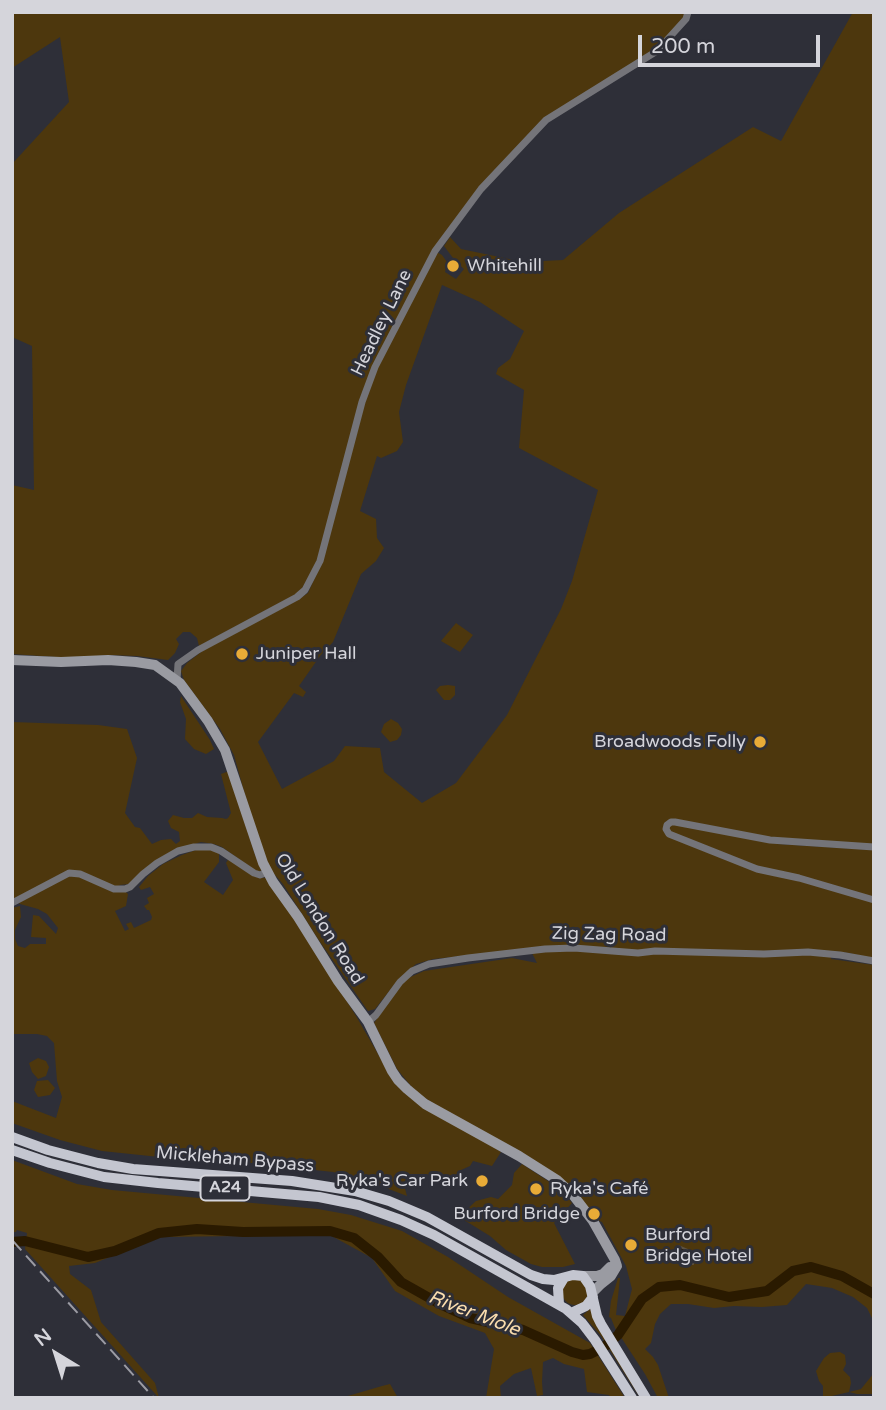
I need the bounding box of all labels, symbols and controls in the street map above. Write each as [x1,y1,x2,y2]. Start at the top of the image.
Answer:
scale bar [641,21,823,65]
text: 200 m [651,34,715,59]
place label: Whitehill [467,255,542,277]
marker: Whitehill [445,258,461,274]
street label: Headley Lane [347,266,417,380]
place label: Juniper Hall [256,643,357,665]
marker: Juniper Hall [234,646,250,662]
place label: Broadwoods Folly [594,731,746,753]
marker: Broadwoods Folly [752,734,768,750]
street label: Old London Road [270,849,368,989]
street label: Zig Zag Road [551,923,667,947]
street label: Mickleham Bypass [155,1142,315,1178]
place label: Ryka's Car Park [336,1170,468,1192]
marker: Ryka's Car Park [474,1173,490,1189]
road number: A24 [201,1176,250,1200]
place label: Ryka's Café [550,1178,648,1200]
marker: Ryka's Café [528,1181,544,1197]
place label: Burford Bridge [453,1203,580,1225]
marker: Burford Bridge [586,1206,602,1222]
place label: Burford Bridge Hotel [645,1224,752,1266]
marker: Burford Bridge Hotel [623,1237,639,1253]
water label: River Mole [425,1286,523,1342]
north arrow [21,1319,91,1389]
text: N [30,1324,56,1351]

